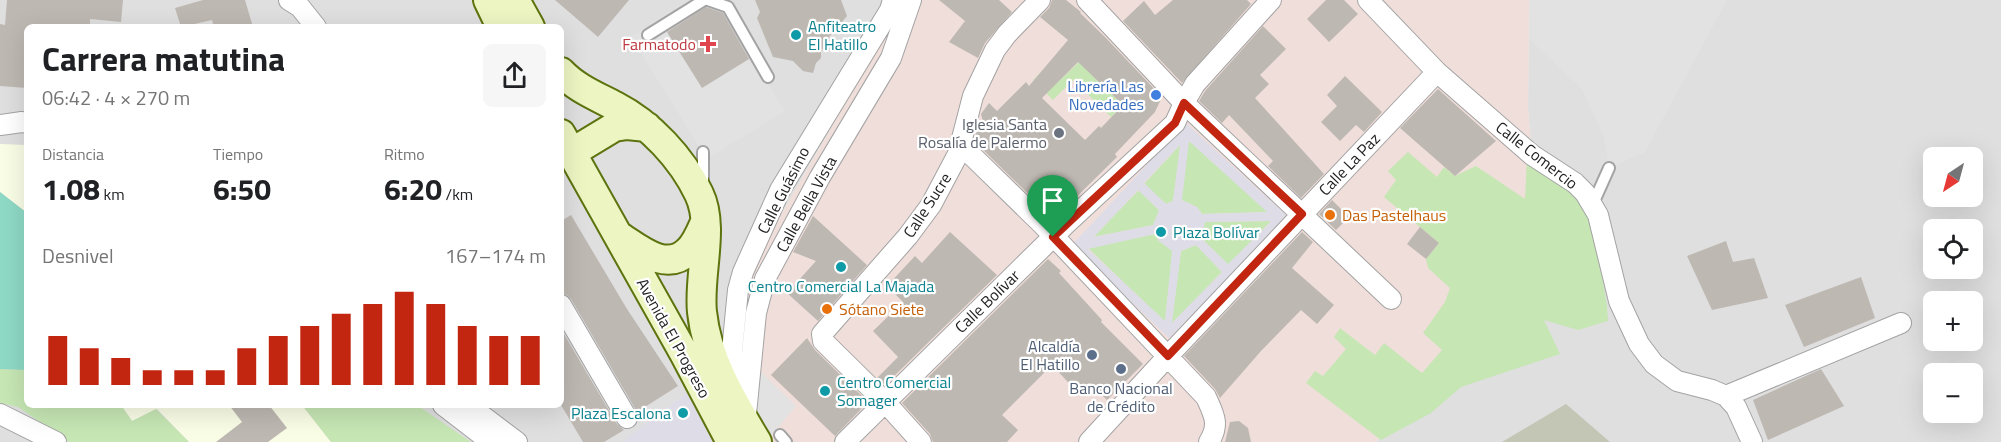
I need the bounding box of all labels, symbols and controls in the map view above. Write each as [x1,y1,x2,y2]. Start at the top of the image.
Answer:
place label: Anfiteatro El Hatillo [808,14,876,56]
marker: Anfiteatro El Hatillo [789,28,803,42]
place label: Farmatodo [622,32,696,56]
text: Carrera matutina [42,34,285,84]
marker: Farmatodo [701,37,715,51]
button: share [483,44,546,107]
place label: Librería Las Novedades [1067,74,1144,116]
text: 06:42 · 4 × 270 m [42,82,190,113]
marker: Librería Las Novedades [1149,88,1163,102]
place label: Iglesia Santa Rosalía de Palermo [918,112,1047,154]
street label: Calle Comercio [1491,115,1583,195]
marker: Iglesia Santa Rosalía de Palermo [1052,126,1066,140]
street label: Calle La Paz [1313,127,1385,201]
text: Distancia [42,142,104,166]
text: Tiempo [213,142,263,166]
text: Ritmo [384,142,425,166]
street label: Calle Guásimo [751,142,815,238]
north arrow [1923,147,1983,207]
map controls [1923,147,1983,423]
street label: Calle Bella Vista [770,152,842,256]
text: 1.08 [42,166,100,212]
text: 6:50 [213,166,271,212]
text: 6:20 [384,166,442,212]
street label: Calle Sucre [897,168,957,242]
pin [1027,175,1078,237]
text: km [100,182,125,206]
text: /km [442,182,473,206]
icon: arrive [1036,184,1069,217]
place label: Das Pastelhaus [1342,203,1446,227]
marker: Das Pastelhaus [1323,208,1337,222]
button: locate [1923,219,1983,279]
place label: Plaza Bolívar [1173,220,1260,244]
marker: Plaza Bolívar [1154,225,1168,239]
text: Desnivel [42,240,114,271]
text: 167–174 m [445,240,546,271]
marker: Centro Comercial La Majada [834,260,848,274]
street label: Calle Bolívar [949,263,1025,338]
street label: Avenida El Progreso [631,274,717,402]
place label: Centro Comercial La Majada [748,274,934,298]
button: + [1923,291,1983,351]
place label: Sótano Siete [839,297,924,321]
marker: Sótano Siete [820,302,834,316]
place label: Alcaldía El Hatillo [1020,334,1080,376]
marker: Alcaldía El Hatillo [1085,348,1099,362]
marker: Banco Nacional de Crédito [1114,362,1128,376]
button: − [1923,363,1983,423]
place label: Centro Comercial Somager [837,370,951,412]
place label: Banco Nacional de Crédito [1069,376,1173,418]
marker: Centro Comercial Somager [818,384,832,398]
place label: Plaza Escalona [571,401,671,425]
marker: Plaza Escalona [676,406,690,420]

